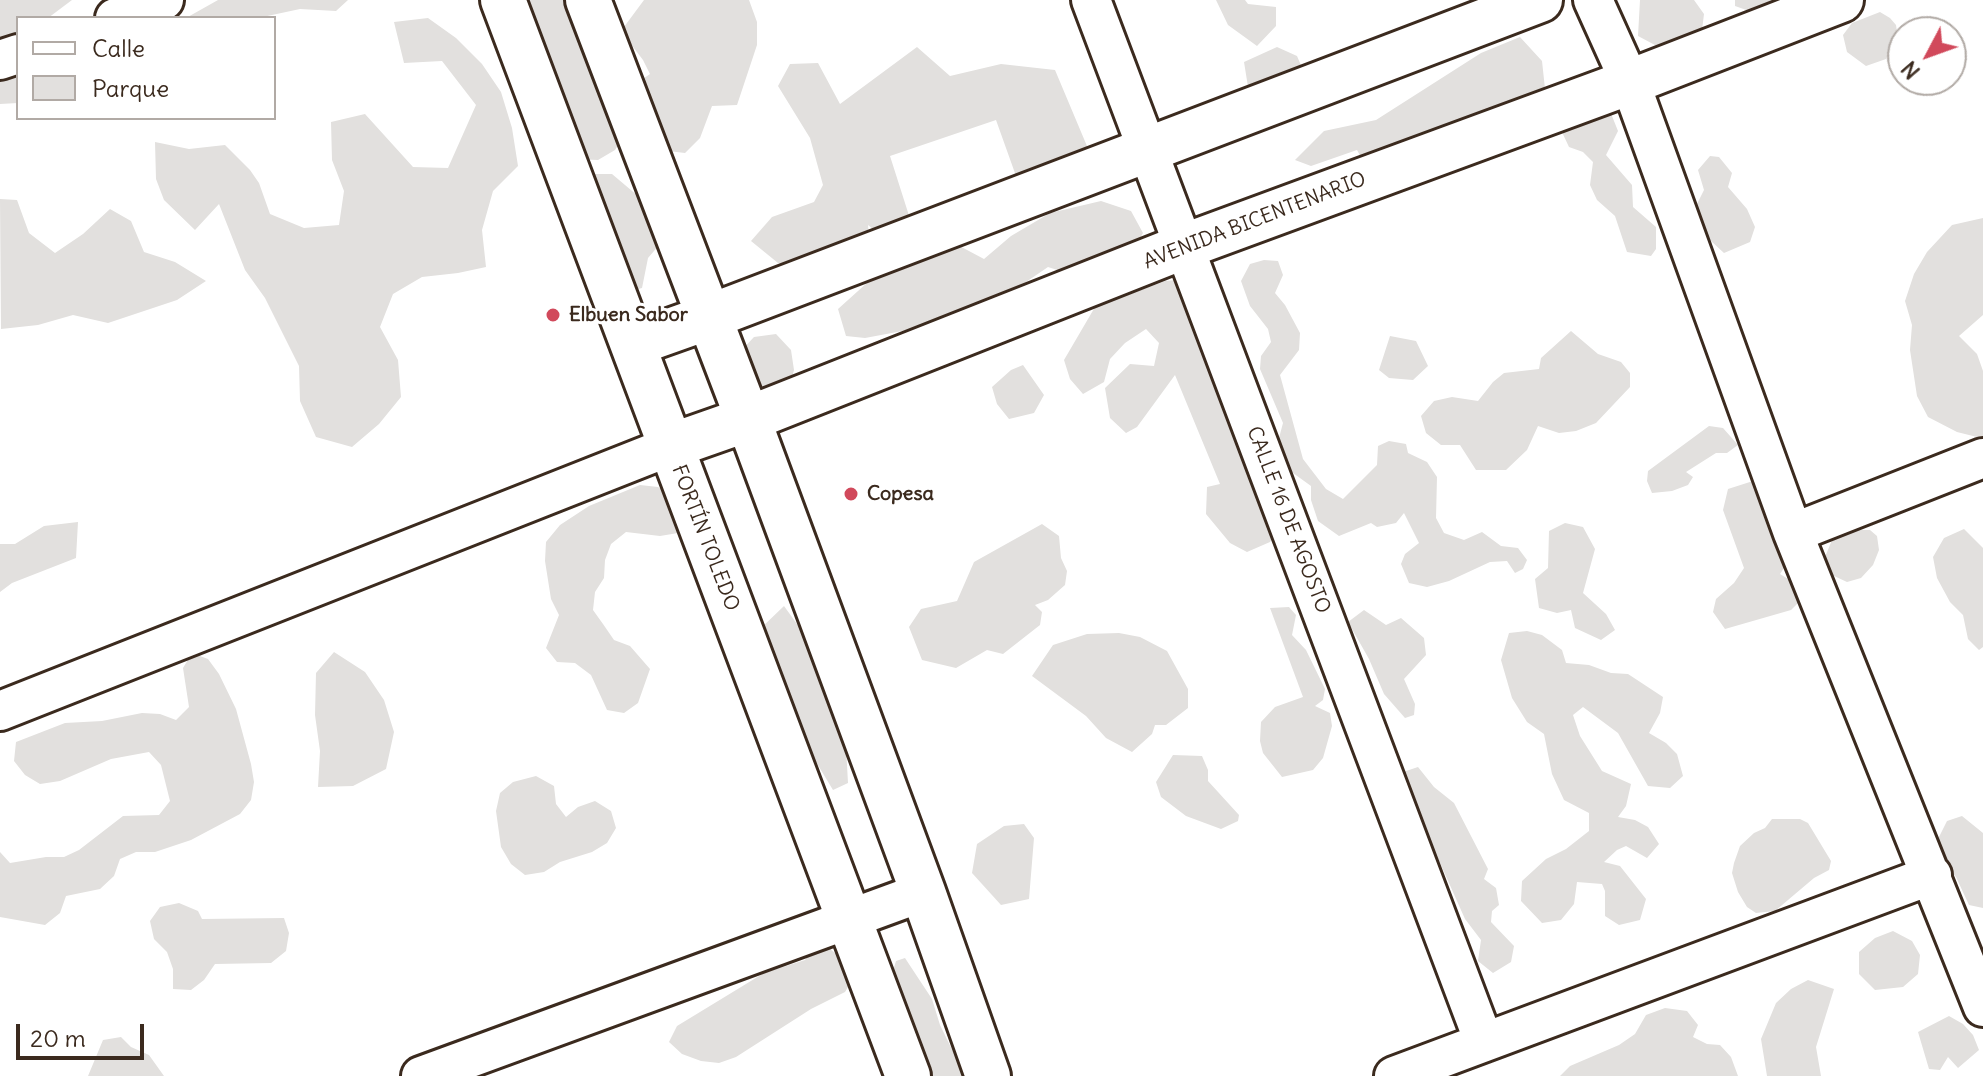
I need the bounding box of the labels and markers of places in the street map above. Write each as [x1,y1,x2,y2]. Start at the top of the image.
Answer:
place label: Elbuen Sabor [569,303,688,327]
marker: Elbuen Sabor [544,306,562,324]
place label: Copesa [867,482,934,506]
marker: Copesa [842,485,860,503]

